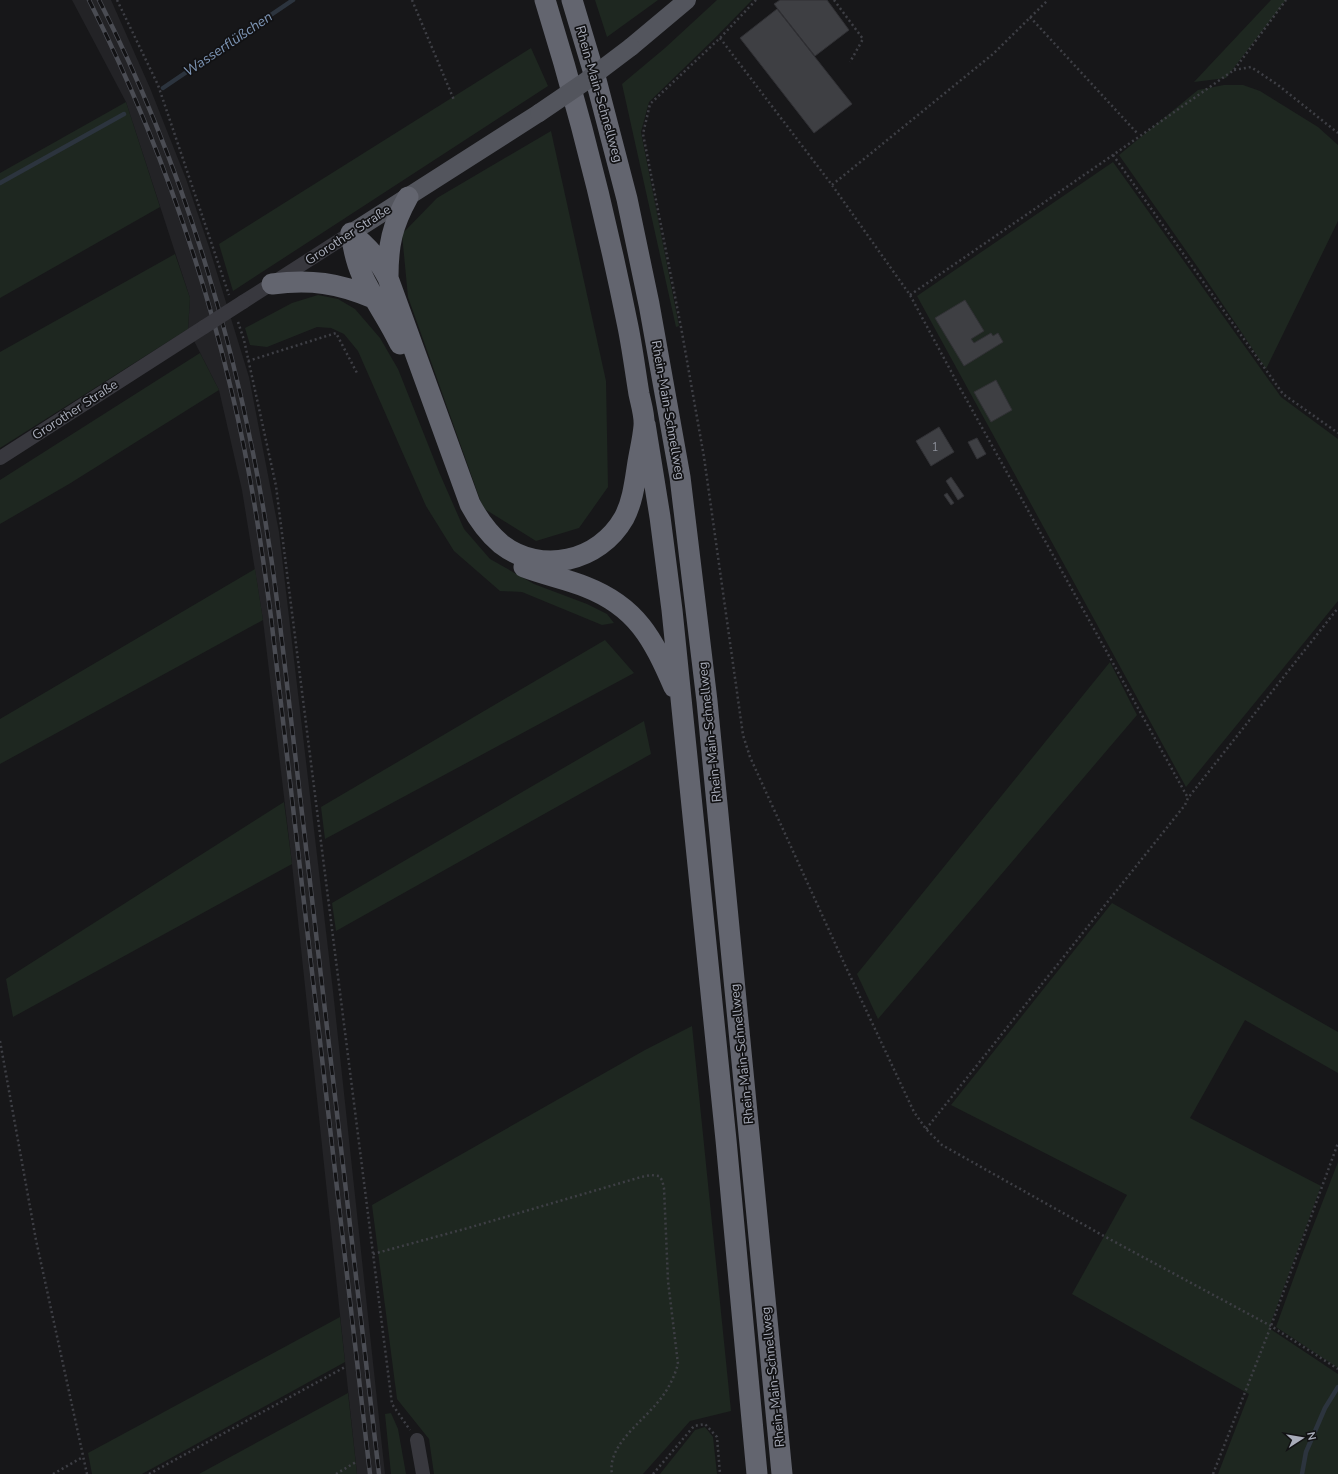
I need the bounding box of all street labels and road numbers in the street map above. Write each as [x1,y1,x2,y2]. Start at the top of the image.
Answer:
street label: Rhein-Main-Schnellweg [571,24,627,164]
street label: Grorother Straße [302,201,394,269]
street label: Rhein-Main-Schnellweg [647,339,689,481]
street label: Grorother Straße [29,376,121,444]
street label: Rhein-Main-Schnellweg [694,661,726,803]
street label: Rhein-Main-Schnellweg [726,983,758,1125]
street label: Rhein-Main-Schnellweg [757,1306,789,1448]

